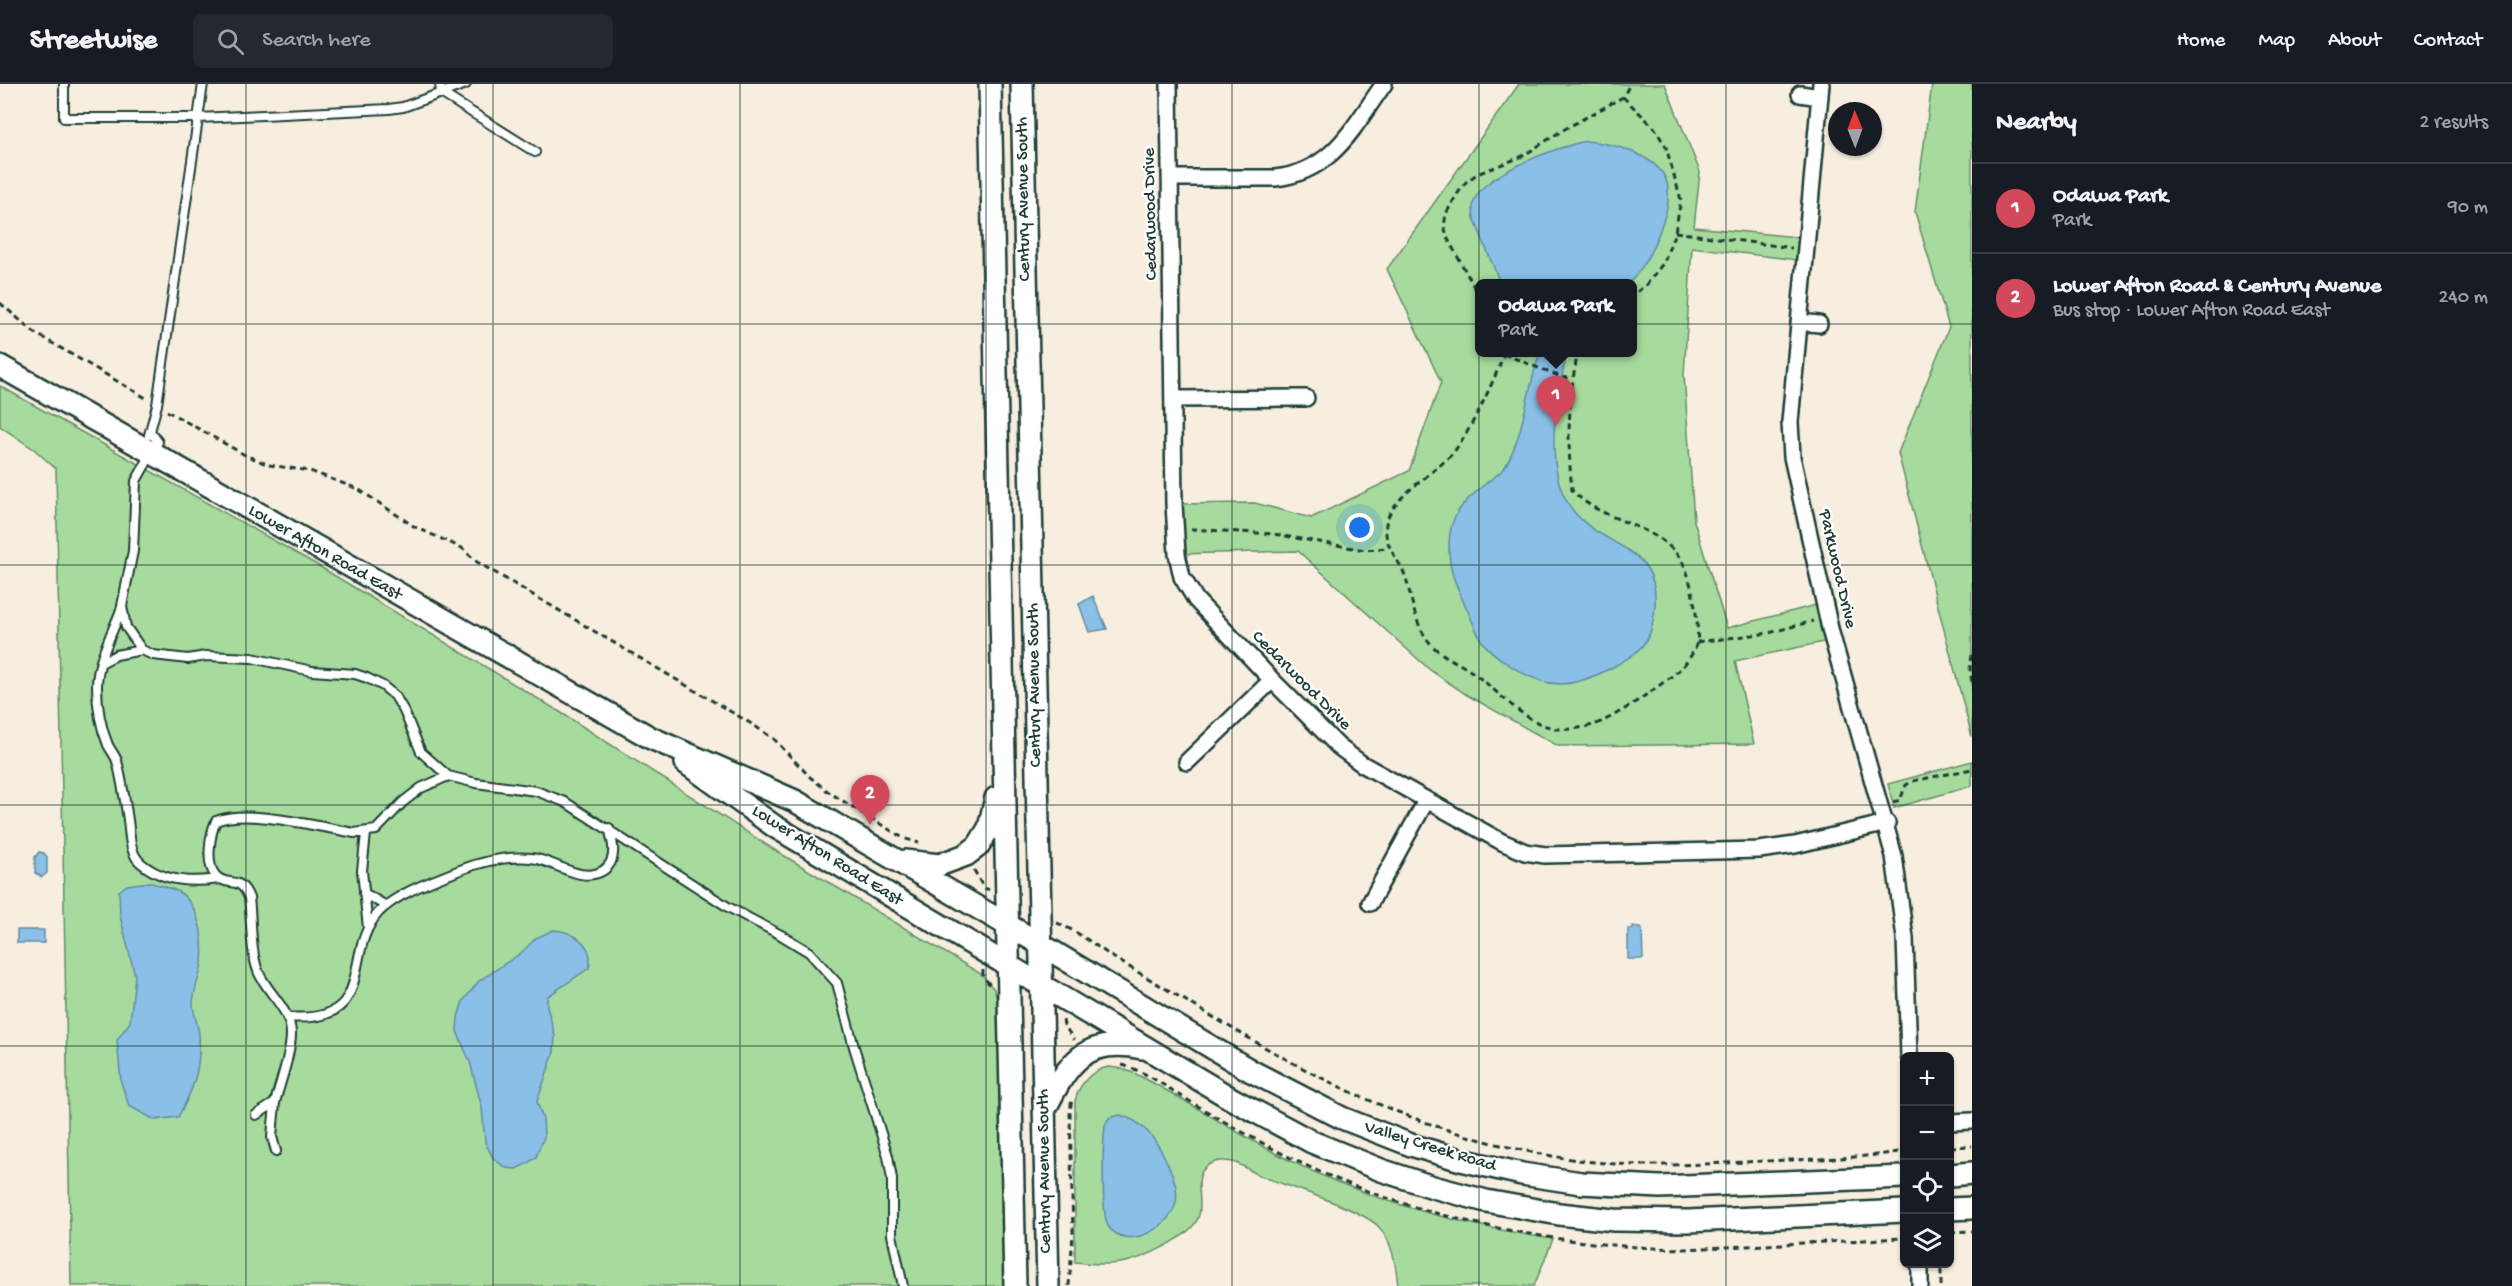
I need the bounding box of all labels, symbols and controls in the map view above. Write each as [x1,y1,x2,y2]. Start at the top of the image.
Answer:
search box [193,14,613,68]
text: Streetwise [30,25,157,58]
icon: search [214,25,247,58]
text: Search here [262,28,371,54]
text: Home [2177,29,2225,54]
text: Map [2258,29,2295,54]
text: About [2328,29,2381,54]
text: Contact [2414,29,2482,54]
north arrow [1828,102,1882,156]
text: Nearby [1996,108,2077,139]
text: 2 results [2419,112,2488,135]
street label: Century Avenue South [1012,116,1036,281]
street label: Cedarwood Drive [1139,147,1163,280]
text: Odawa Park [2053,184,2168,210]
text: 1 [2011,197,2020,220]
text: 90 m [2448,197,2488,220]
text: Park [2053,210,2091,233]
text: Lower Afton Road & Century Avenue [2053,274,2381,300]
popup [1475,279,1637,357]
text: 2 [2011,287,2020,310]
text: 240 m [2438,287,2488,310]
text: Odawa Park [1499,294,1613,320]
text: Bus stop · Lower Afton Road East [2053,300,2330,323]
text: Park [1499,320,1537,343]
pin: 1 [1536,376,1576,426]
street label: Lower Afton Road East [244,500,407,606]
street label: Parkwood Drive [1813,507,1861,631]
your location [1345,513,1374,542]
street label: Century Avenue South [1023,602,1047,767]
street label: Cedarwood Drive [1247,627,1356,736]
pin: 2 [850,776,890,825]
street label: Lower Afton Road East [748,801,908,912]
map controls [1900,1052,1954,1268]
button: + [1900,1052,1954,1106]
street label: Century Avenue South [1033,1088,1057,1253]
button: − [1900,1106,1954,1160]
street label: Valley Creek Road [1361,1117,1500,1177]
button: locate [1900,1160,1954,1214]
button: layers [1900,1214,1954,1268]

